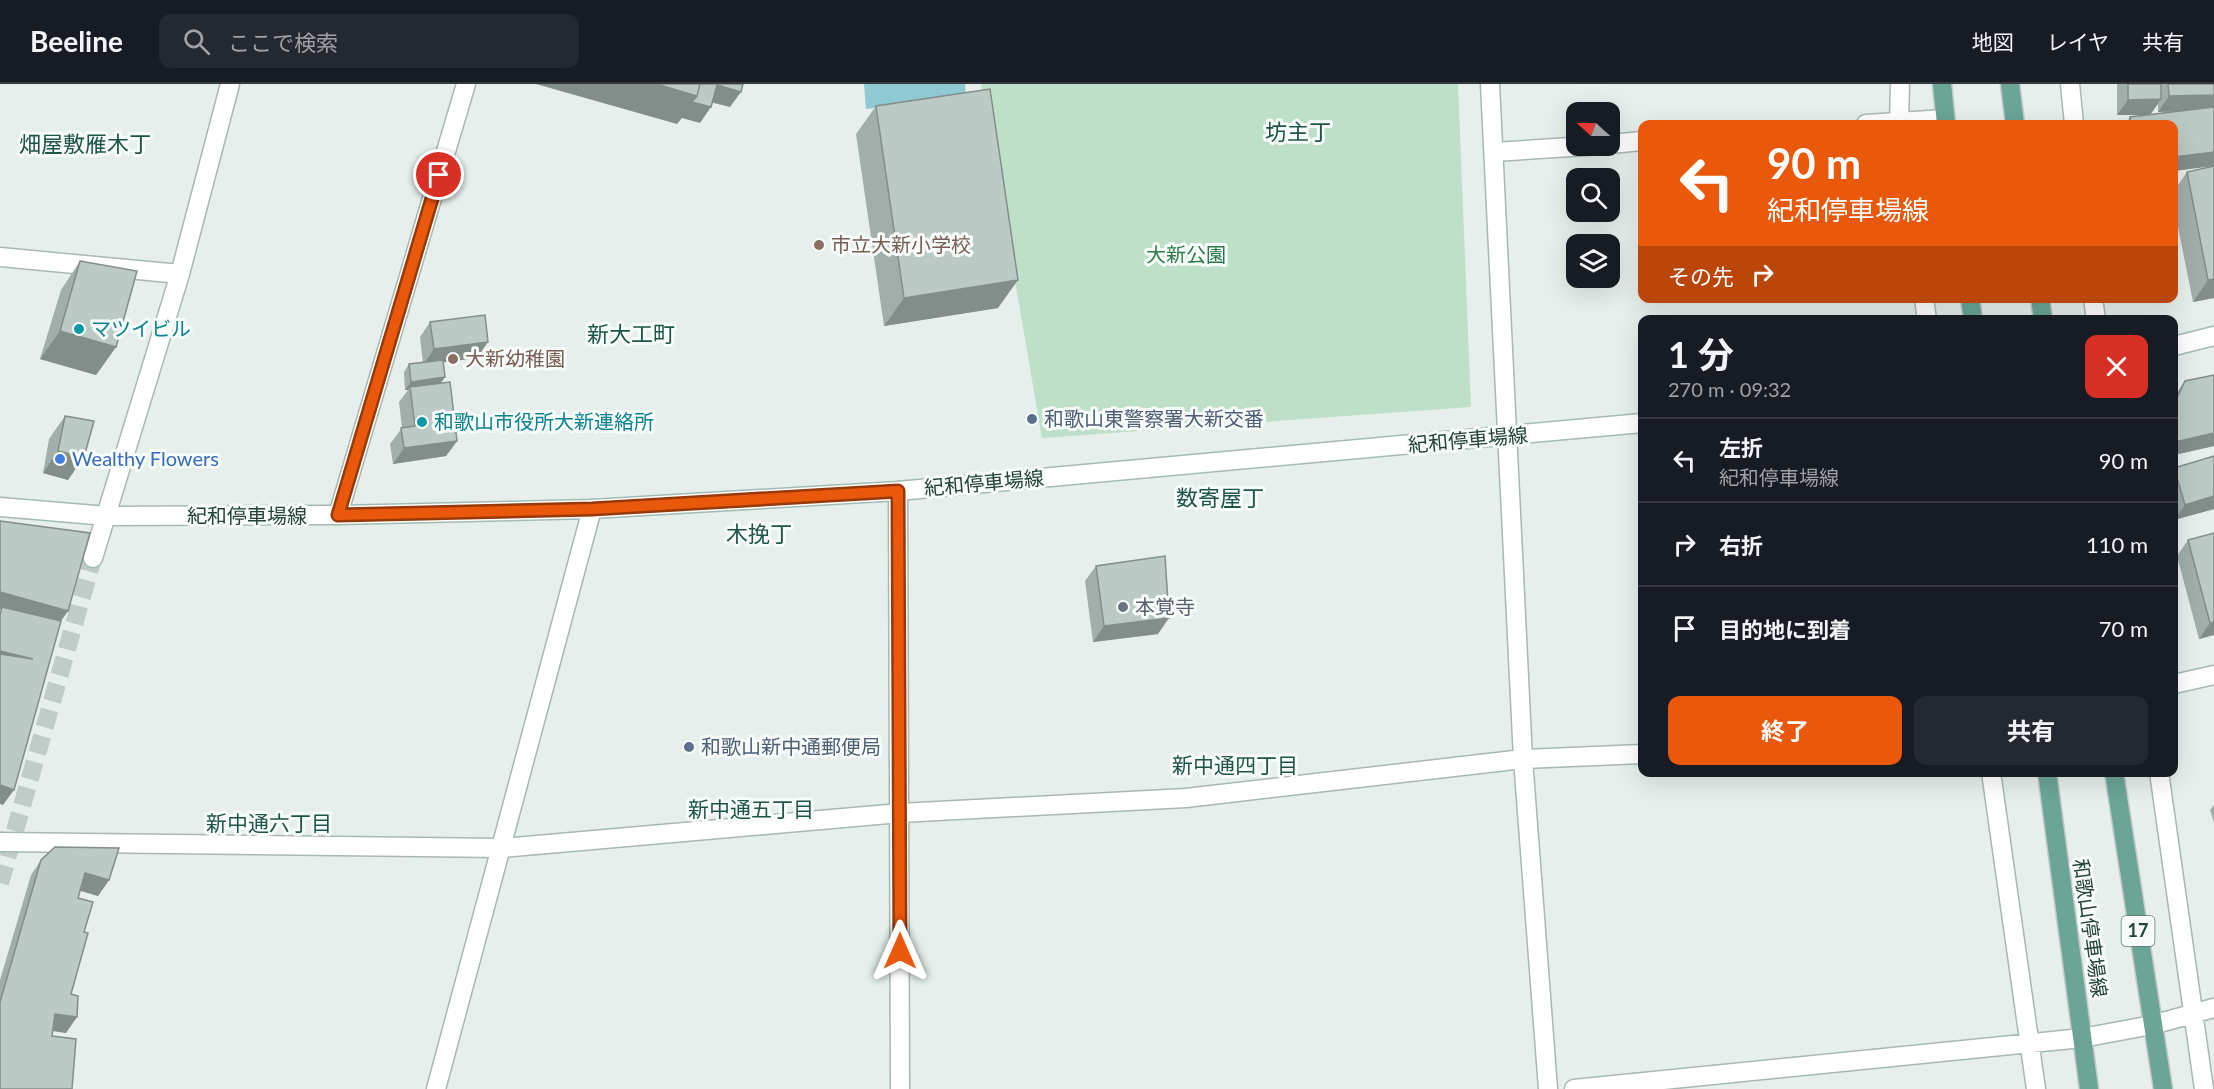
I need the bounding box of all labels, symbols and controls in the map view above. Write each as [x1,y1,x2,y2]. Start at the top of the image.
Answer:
search box [159,14,579,68]
text: Beeline [30,24,123,58]
icon: search [180,25,213,58]
text: ここで検索 [228,29,338,56]
text: 地図 [1972,29,2014,54]
text: レイヤ [2047,29,2109,54]
text: 共有 [2142,29,2184,54]
north arrow [1566,102,1620,156]
map controls [1566,102,1620,288]
district label: 坊主丁 [1265,118,1331,145]
district label: 畑屋敷雁木丁 [19,130,151,157]
text: 90 m [1767,138,1861,188]
icon: left [1668,144,1746,222]
pin [413,149,464,200]
icon: arrive [422,158,455,191]
button: search [1566,168,1620,222]
text: 紀和停車場線 [1767,193,1929,226]
place label: 市立大新小学校 [831,232,971,256]
button: layers [1566,234,1620,288]
marker: 市立大新小学校 [812,238,826,252]
park label: 大新公園 [1146,242,1226,266]
icon: right [1746,258,1779,291]
text: その先 [1668,263,1734,290]
place label: マツイビル [91,316,191,340]
district label: 新大工町 [587,320,675,347]
marker: マツイビル [72,322,86,336]
text: 1 分 [1668,332,1734,376]
button: close [2085,335,2148,398]
place label: 大新幼稚園 [465,346,565,370]
marker: 大新幼稚園 [446,352,460,366]
text: 270 m · 09:32 [1668,377,1791,401]
place label: 和歌山東警察署大新交番 [1044,406,1264,430]
place label: 和歌山市役所大新連絡所 [434,409,654,433]
marker: 和歌山東警察署大新交番 [1025,412,1039,426]
marker: 和歌山市役所大新連絡所 [415,415,429,429]
street label: 紀和停車場線 [1407,422,1529,456]
text: 左折 [1719,434,1763,461]
icon: left [1668,444,1701,477]
place label: Wealthy Flowers [72,446,219,470]
text: 90 m [2099,447,2148,474]
marker: Wealthy Flowers [53,452,67,466]
street label: 紀和停車場線 [923,465,1045,499]
text: 紀和停車場線 [1719,465,1839,489]
district label: 数寄屋丁 [1176,484,1264,511]
street label: 紀和停車場線 [187,503,307,527]
district label: 木挽丁 [726,520,792,547]
icon: right [1668,528,1701,561]
text: 110 m [2086,531,2148,558]
text: 右折 [1719,532,1763,559]
place label: 本覚寺 [1135,594,1195,618]
marker: 本覚寺 [1116,600,1130,614]
icon: arrive [1668,612,1701,645]
text: 70 m [2099,615,2148,642]
text: 目的地に到着 [1719,616,1851,643]
button: 終了 [1668,696,1902,765]
button: 共有 [1914,696,2148,765]
place label: 和歌山新中通郵便局 [701,734,881,758]
marker: 和歌山新中通郵便局 [682,740,696,754]
district label: 新中通四丁目 [1172,752,1298,777]
district label: 新中通五丁目 [688,796,814,821]
district label: 新中通六丁目 [206,810,332,835]
street label: 和歌山停車場線 [2069,857,2113,999]
road number: 17 [2122,916,2154,946]
position arrow [868,919,932,983]

